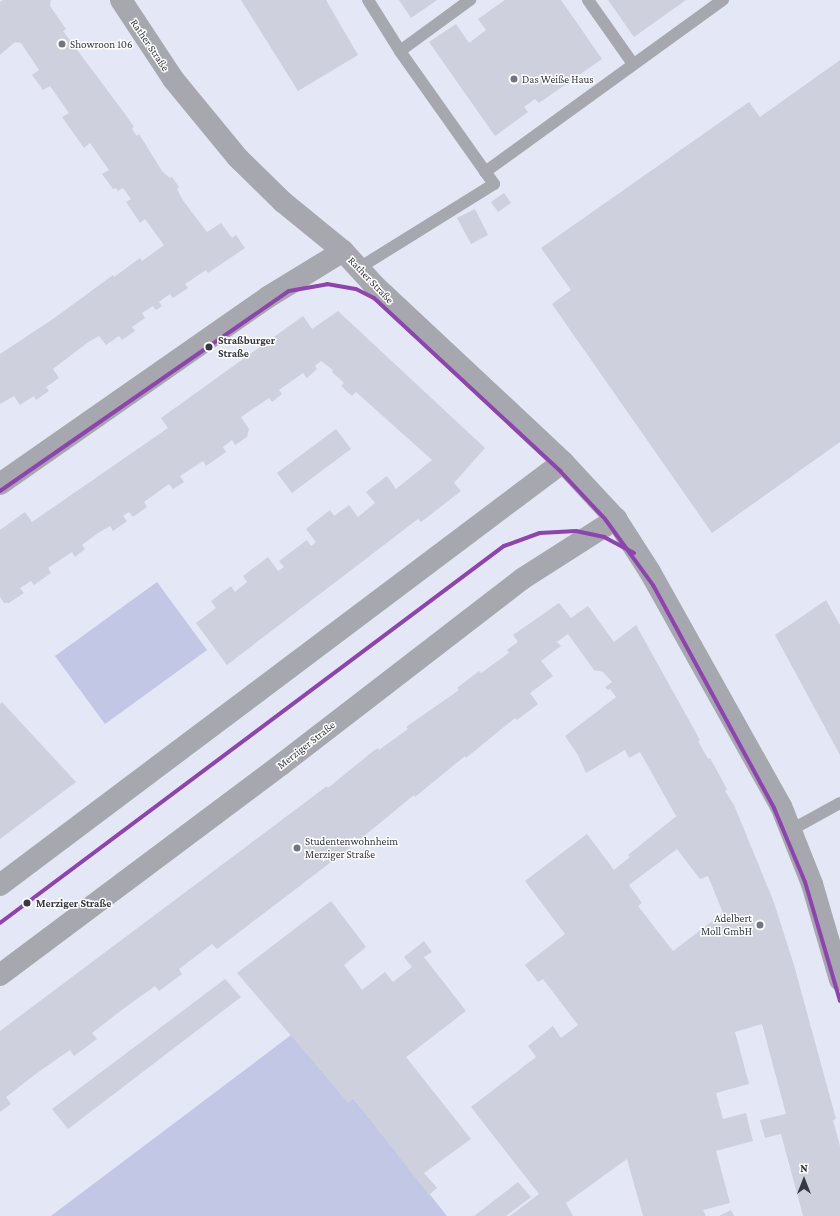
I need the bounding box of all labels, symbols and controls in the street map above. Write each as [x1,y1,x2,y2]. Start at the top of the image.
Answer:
street label: Rather Straße [128,16,172,74]
place label: Showroon 106 [70,37,133,51]
marker: Showroon 106 [57,39,67,49]
place label: Das Weiße Haus [522,72,594,86]
marker: Das Weiße Haus [509,74,519,84]
street label: Rather Straße [345,254,397,306]
place label: Straßburger Straße [218,334,275,360]
marker: Straßburger Straße [202,340,216,354]
street label: Merziger Straße [274,718,338,772]
place label: Studentenwohnheim Merziger Straße [305,835,398,861]
marker: Studentenwohnheim Merziger Straße [292,843,302,853]
marker: Merziger Straße [20,896,34,910]
place label: Merziger Straße [36,896,111,910]
place label: Adelbert Moll GmbH [701,912,752,938]
marker: Adelbert Moll GmbH [755,920,765,930]
north arrow [784,1160,824,1200]
text: N [800,1162,808,1174]

